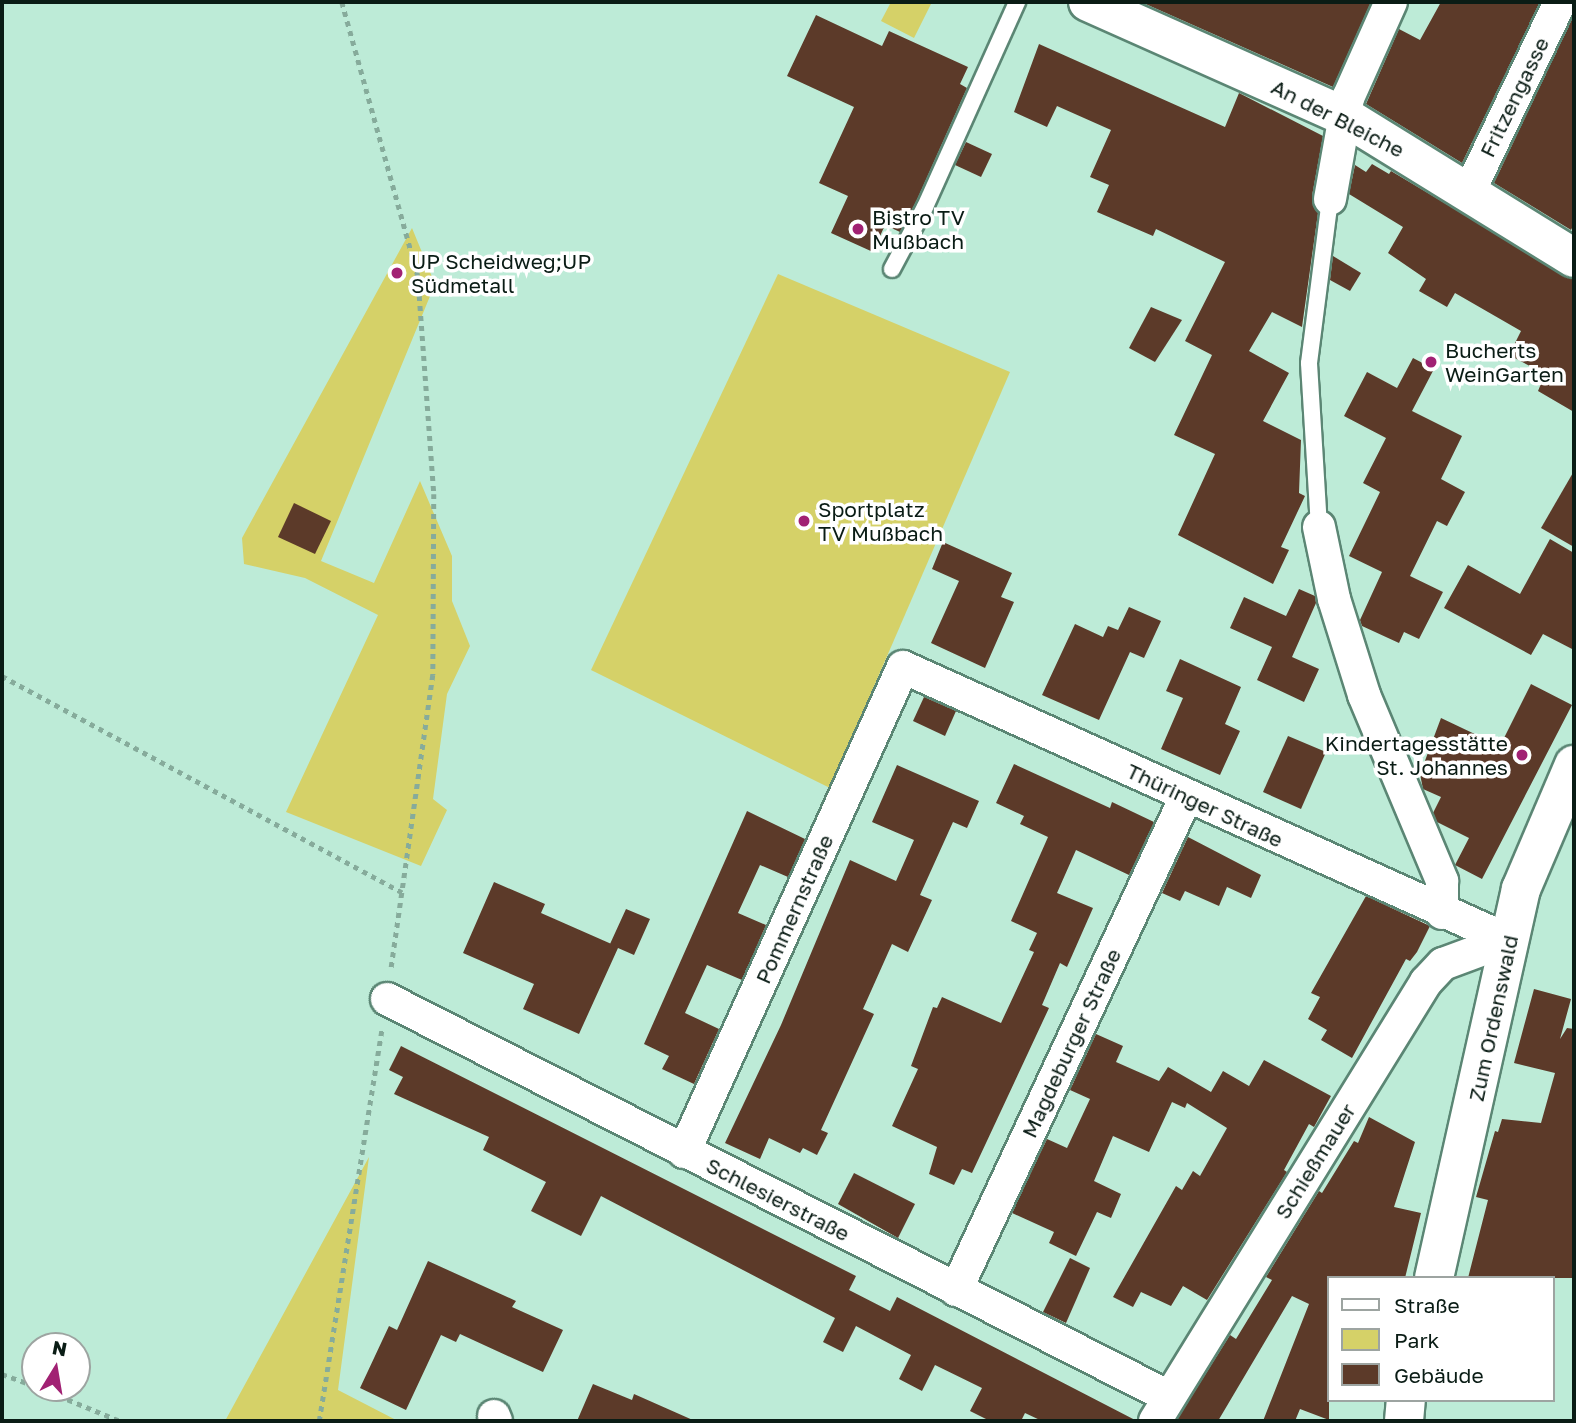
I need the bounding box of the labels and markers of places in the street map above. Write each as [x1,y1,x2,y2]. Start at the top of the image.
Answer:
place label: Bistro TV Mußbach [872,204,965,254]
marker: Bistro TV Mußbach [850,221,866,237]
place label: UP Scheidweg;UP Südmetall [411,248,591,298]
marker: UP Scheidweg;UP Südmetall [389,265,405,281]
place label: Bucherts WeinGarten [1445,337,1564,387]
marker: Bucherts WeinGarten [1423,354,1439,370]
place label: Sportplatz TV Mußbach [818,496,943,546]
marker: Sportplatz TV Mußbach [796,513,812,529]
place label: Kindertagesstätte St. Johannes [1325,730,1508,780]
marker: Kindertagesstätte St. Johannes [1514,747,1530,763]

